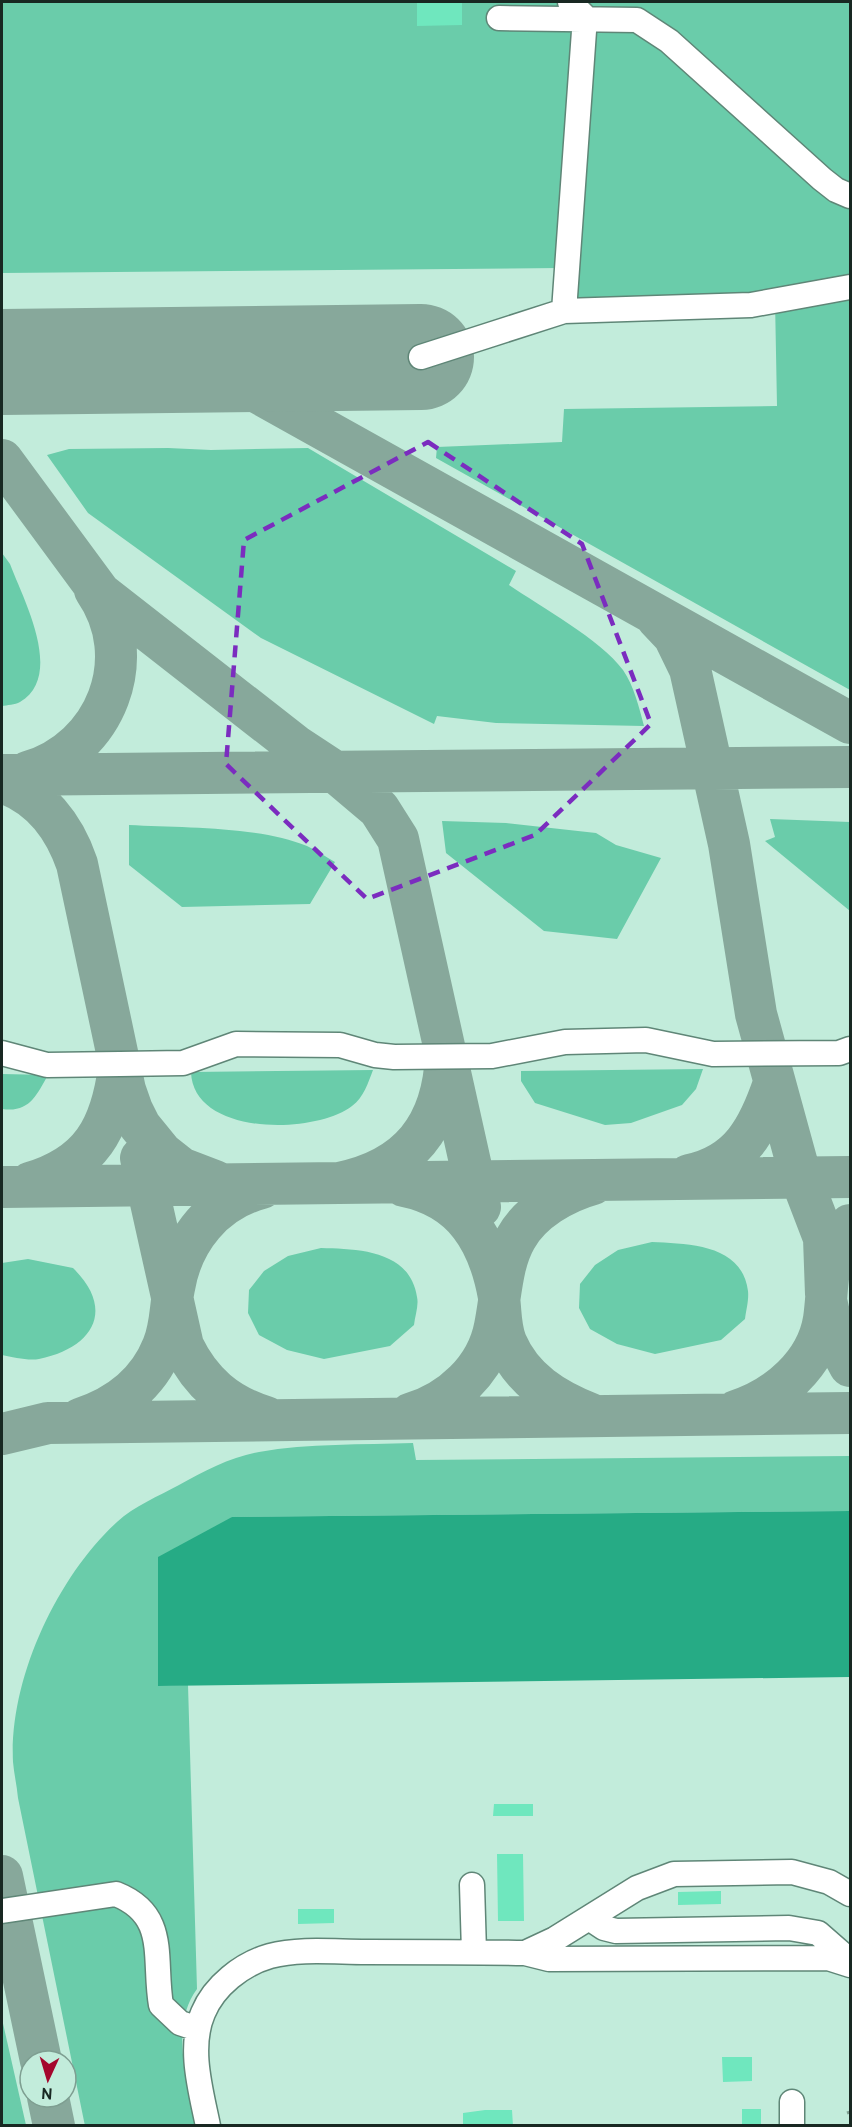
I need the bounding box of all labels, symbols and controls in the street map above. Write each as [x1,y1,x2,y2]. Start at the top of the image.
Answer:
north arrow [18,2049,78,2109]
text: N [41,2082,54,2102]

